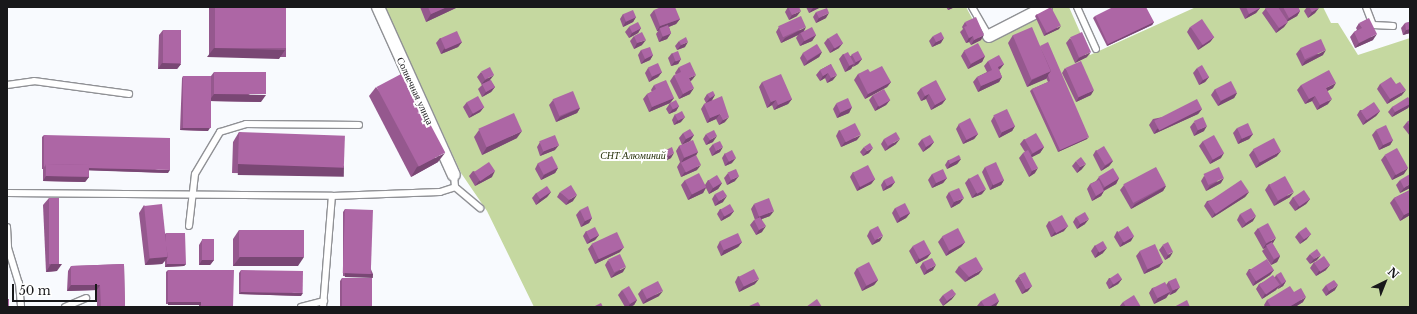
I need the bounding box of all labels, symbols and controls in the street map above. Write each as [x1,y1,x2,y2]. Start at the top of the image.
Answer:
street label: Солнечная улица [394,55,436,127]
park label: СНТ Алюминий [600,150,666,162]
north arrow [1365,262,1405,302]
text: N [1385,265,1402,282]
scale bar [14,276,99,302]
text: 50 m [19,283,51,298]

